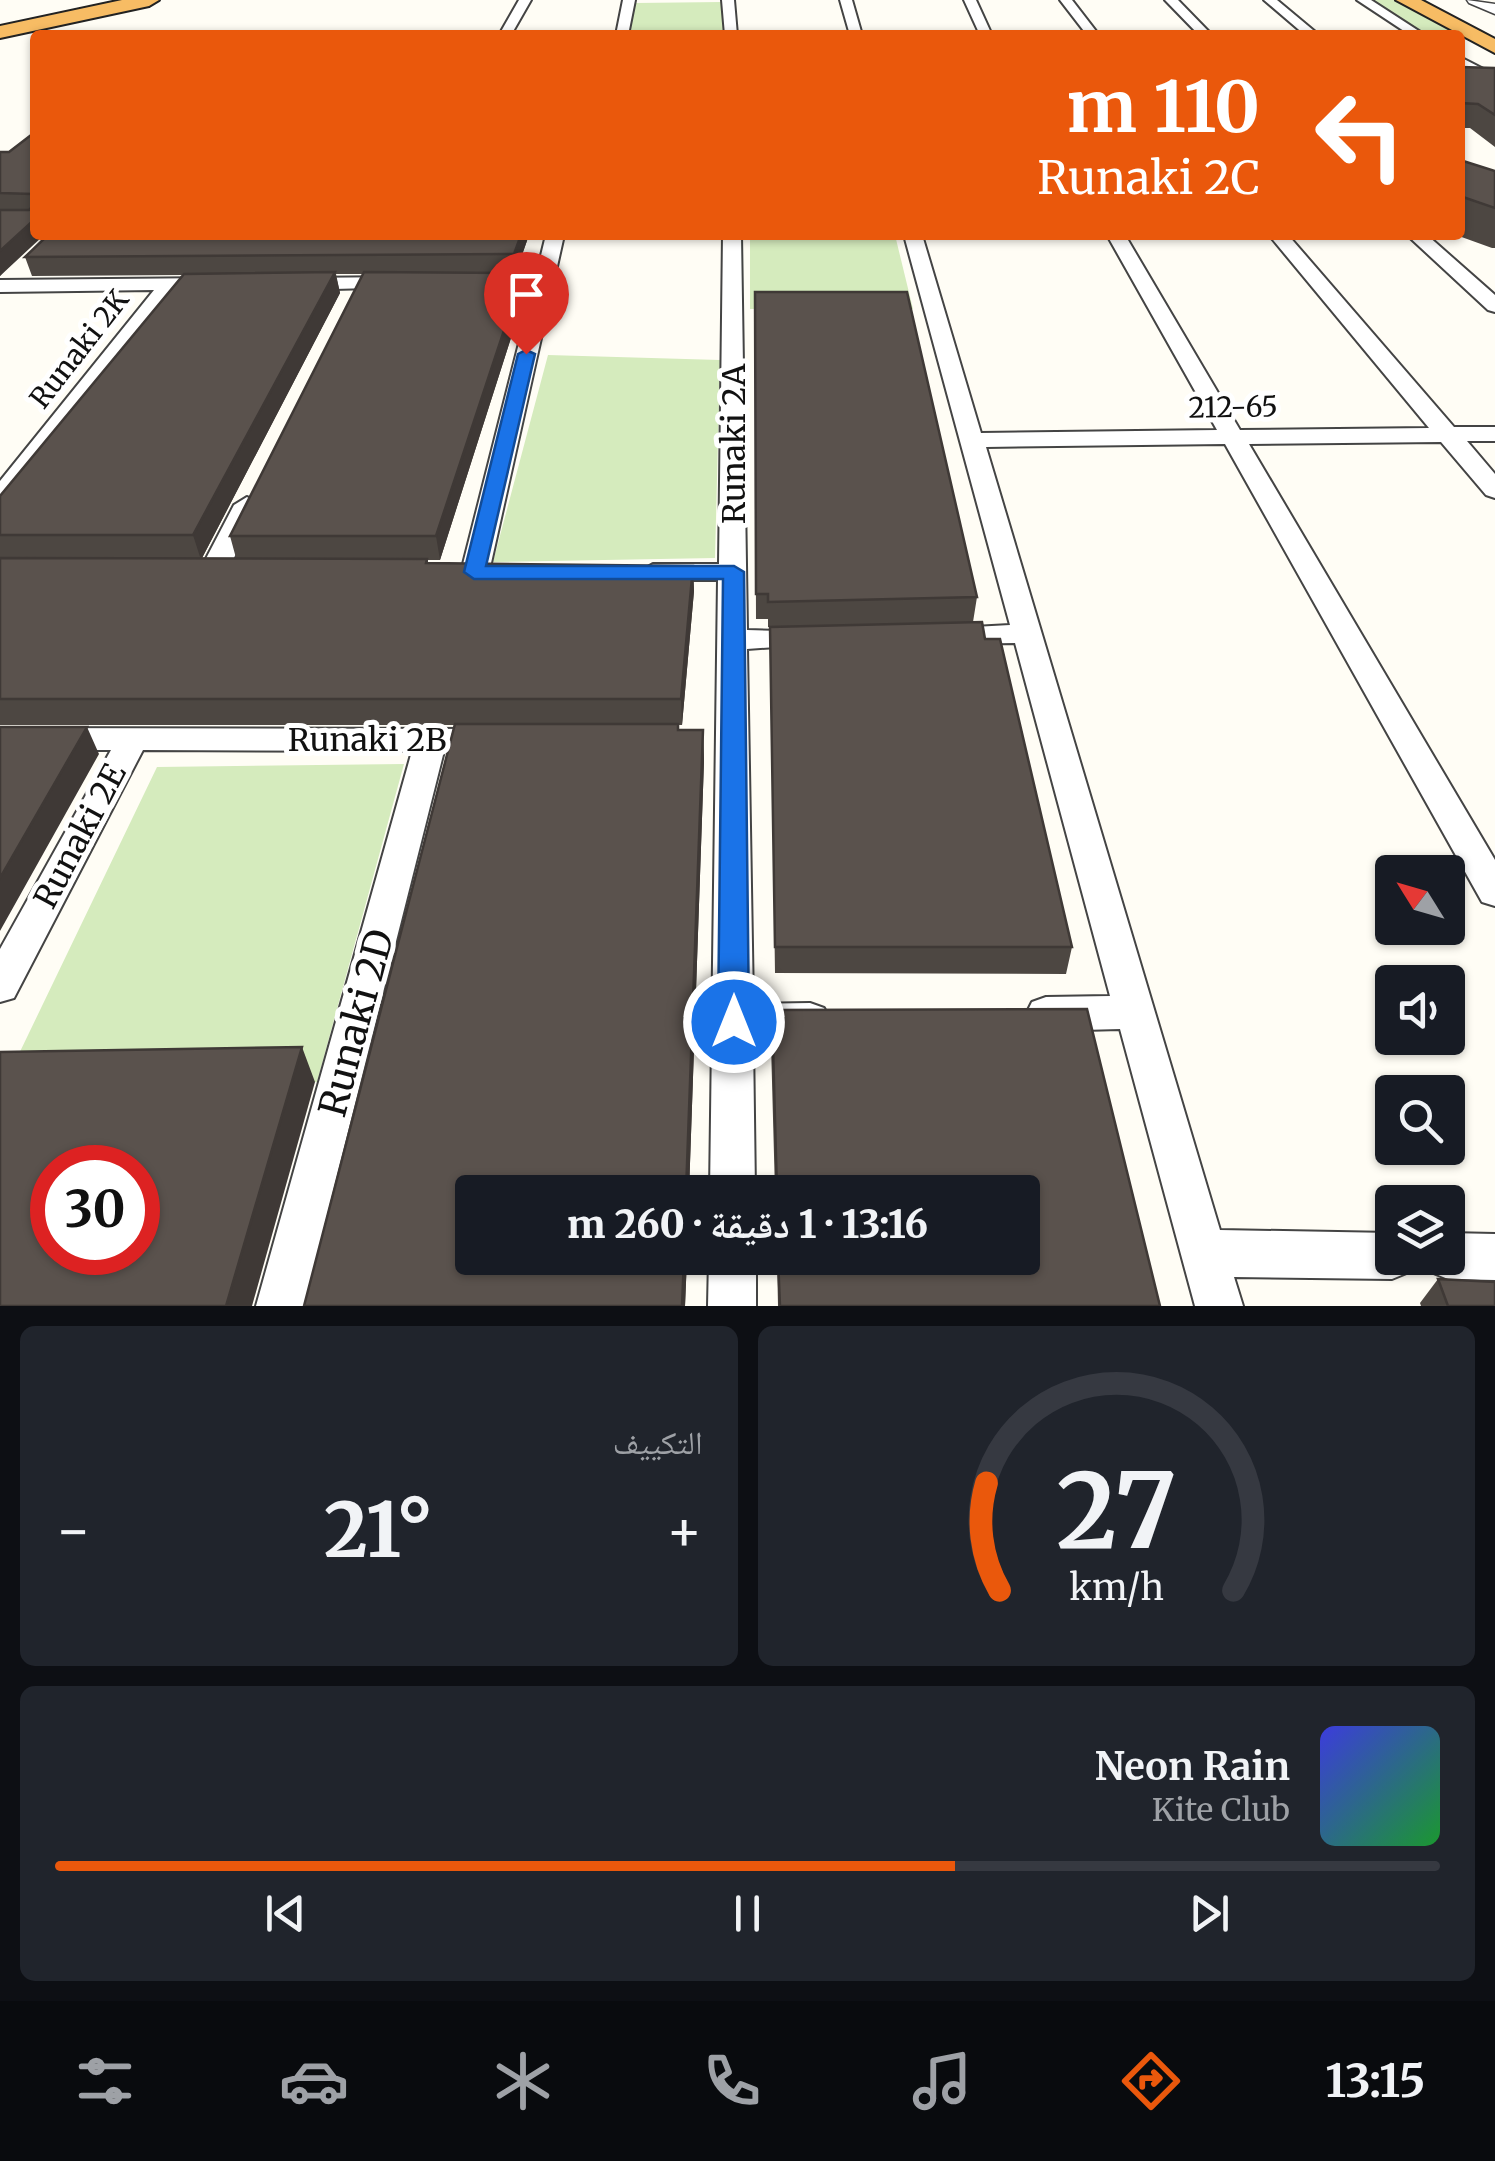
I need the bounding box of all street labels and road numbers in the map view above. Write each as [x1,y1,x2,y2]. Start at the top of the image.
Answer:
street label: Runaki 2K [22,282,137,415]
street label: Runaki 2A [714,363,754,524]
street label: 212-65 [1188,388,1278,426]
street label: Runaki 2B [288,720,446,760]
street label: Runaki 2E [25,756,135,915]
street label: Runaki 2D [309,924,403,1122]

